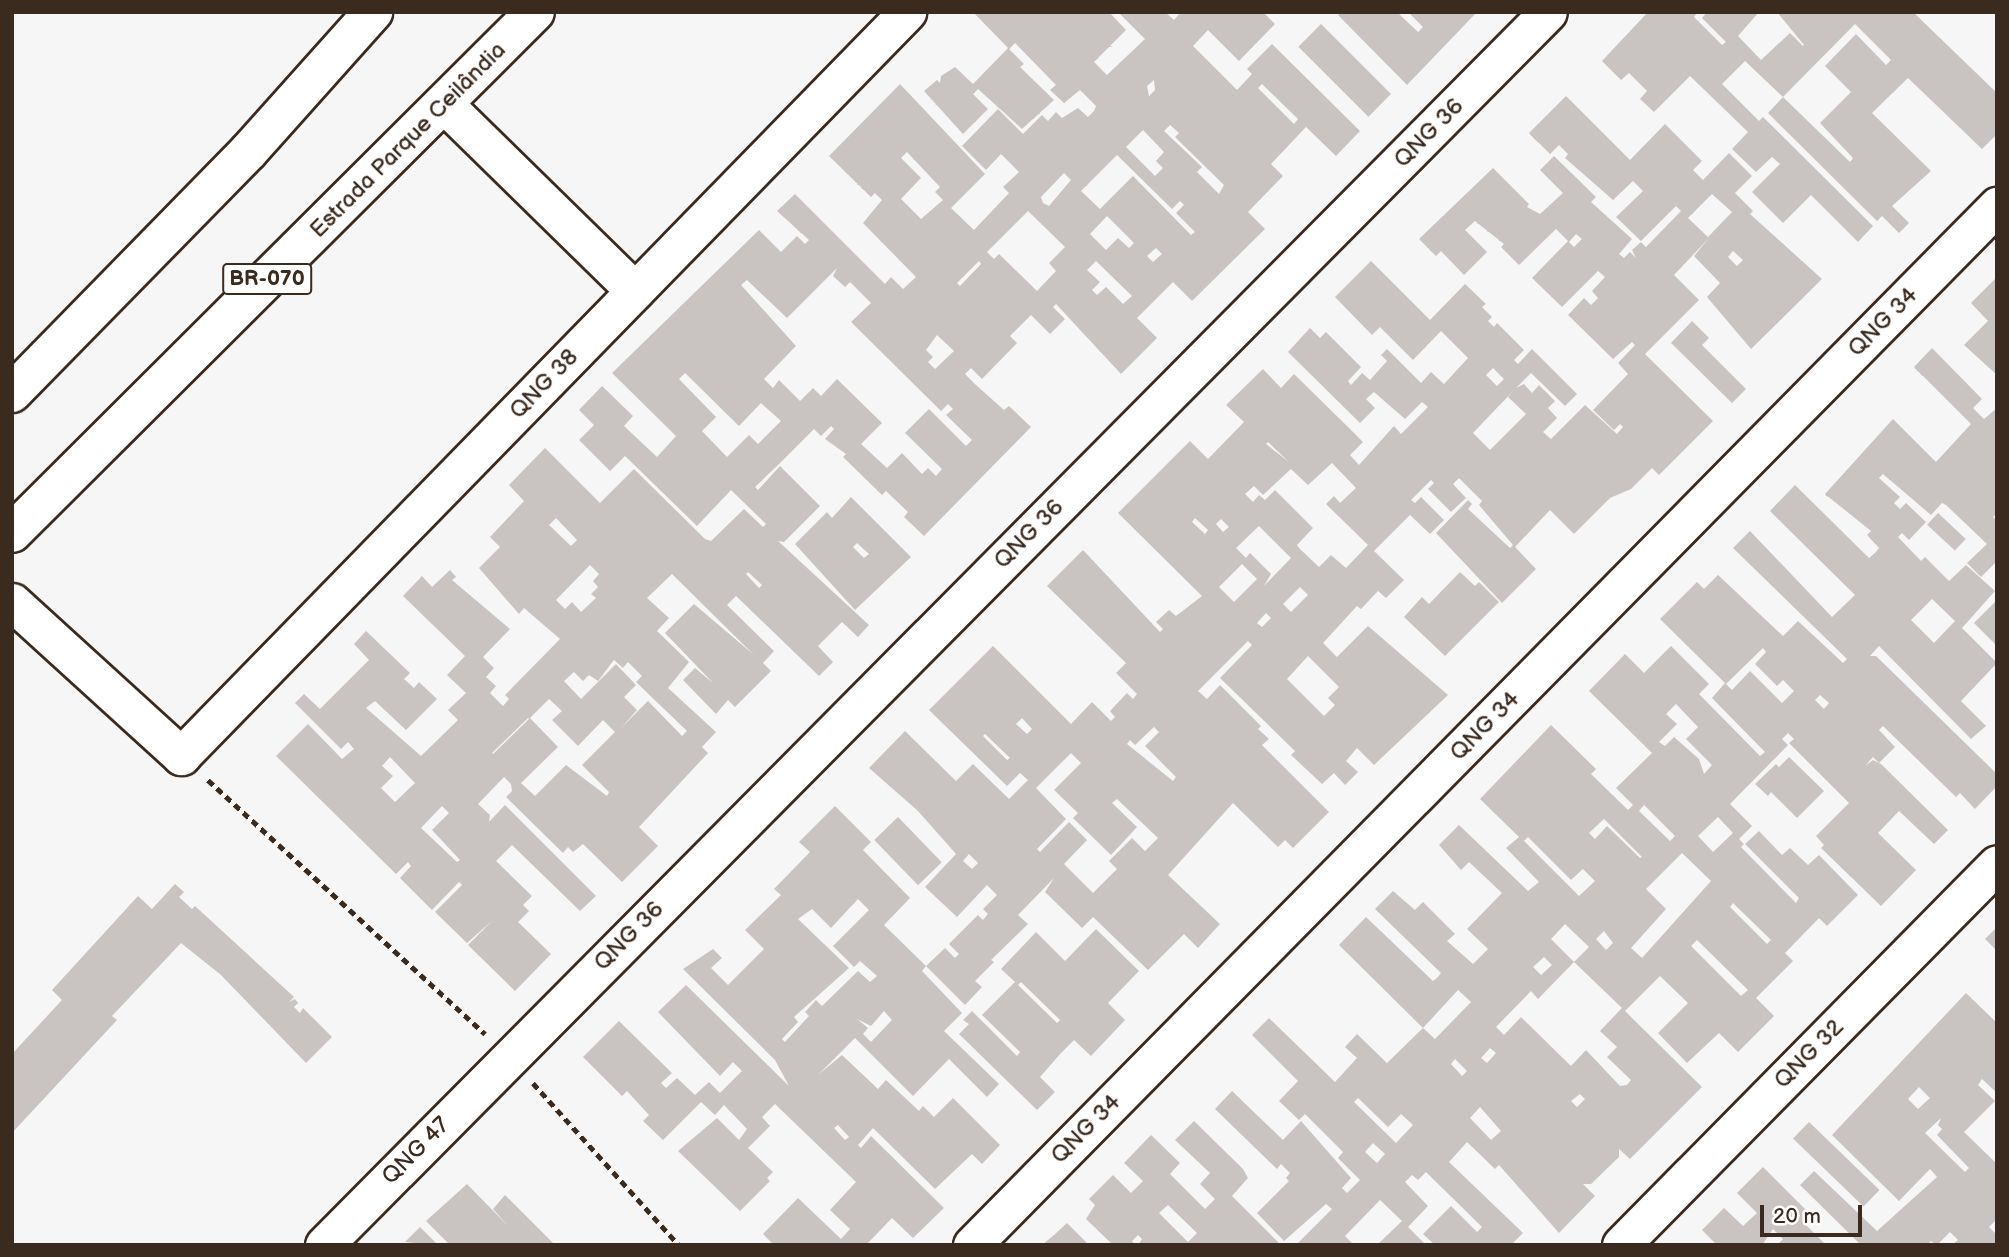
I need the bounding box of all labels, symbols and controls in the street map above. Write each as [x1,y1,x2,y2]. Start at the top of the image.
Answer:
street label: Estrada Parque Ceilândia [304,36,512,244]
street label: QNG 36 [1389,93,1469,173]
road number: BR-070 [222,262,312,296]
street label: QNG 34 [1843,282,1923,362]
street label: QNG 38 [504,343,584,425]
street label: QNG 36 [989,494,1069,574]
street label: QNG 34 [1445,686,1525,766]
street label: QNG 36 [589,896,669,976]
street label: QNG 32 [1769,1014,1849,1094]
street label: QNG 34 [1046,1089,1126,1169]
street label: QNG 47 [377,1112,455,1190]
scale bar [1764,1190,1866,1234]
text: 20 m [1773,1204,1821,1229]

